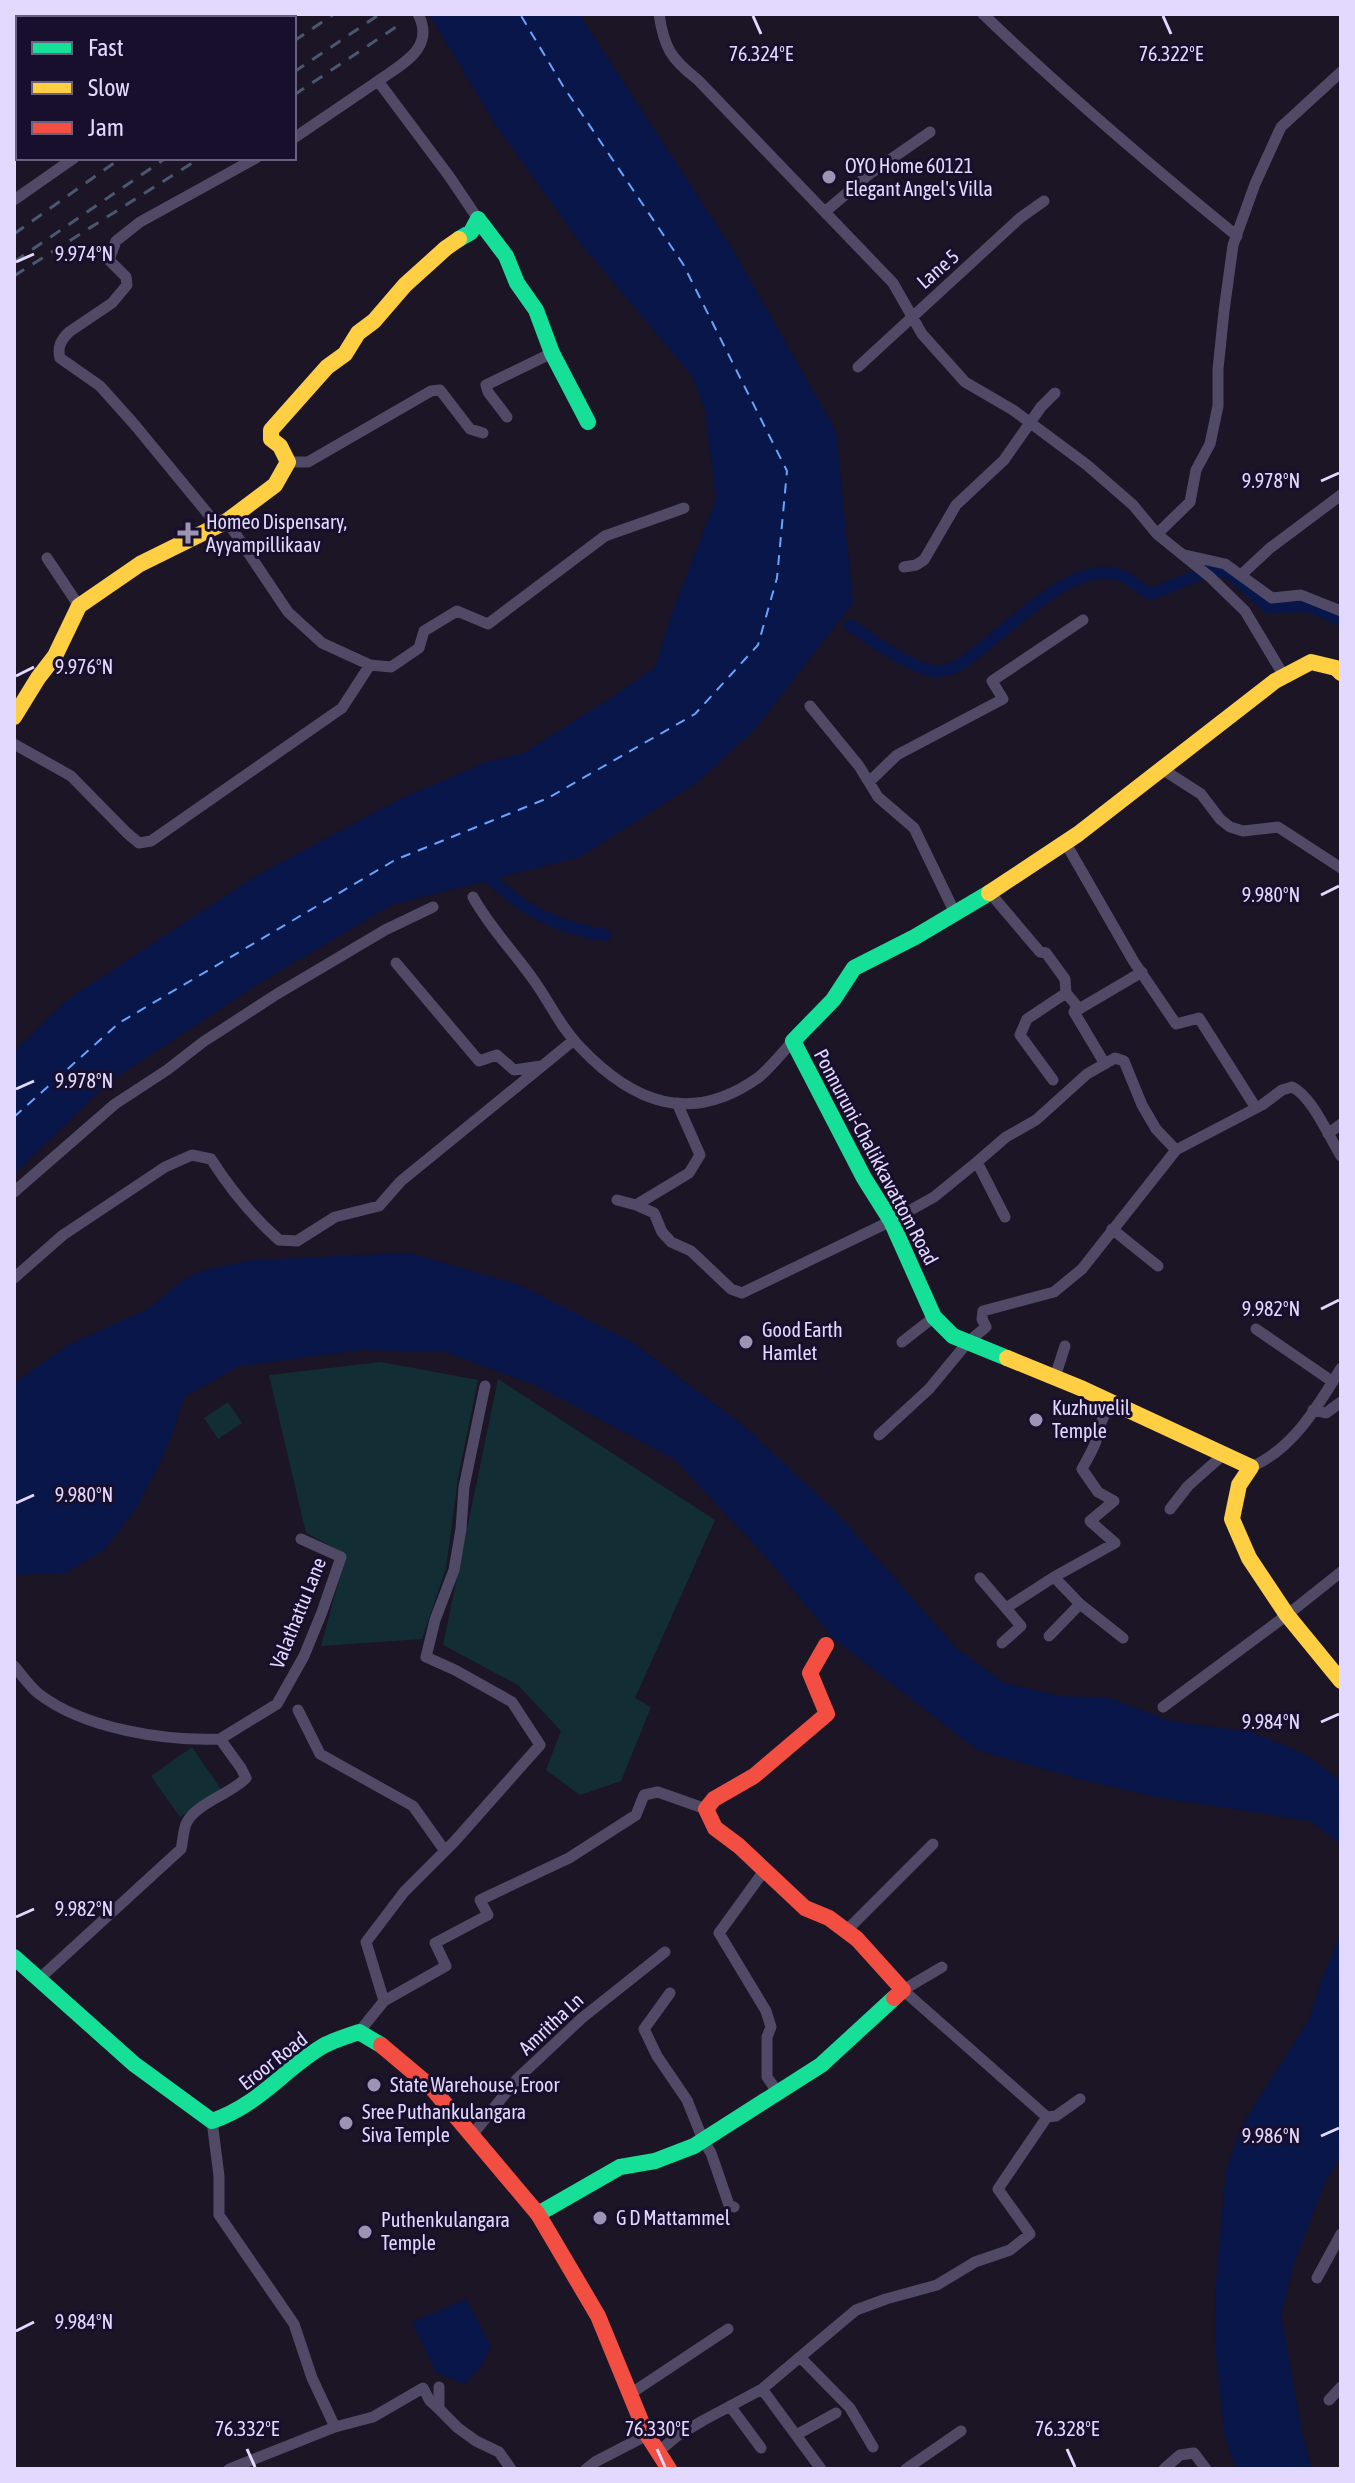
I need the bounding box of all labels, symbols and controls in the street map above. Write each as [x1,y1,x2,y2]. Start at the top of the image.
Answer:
legend [16,16,296,160]
text: Fast [88,34,124,61]
text: 76.324°E [729,42,794,65]
text: 76.322°E [1139,42,1204,65]
text: Slow [88,74,130,101]
text: Jam [88,114,124,141]
place label: OYO Home 60121 Elegant Angel's Villa [845,154,993,200]
marker: OYO Home 60121 Elegant Angel's Villa [820,168,838,186]
text: 9.974°N [55,242,113,265]
street label: Lane 5 [912,244,963,293]
text: 9.978°N [1242,469,1300,492]
place label: Homeo Dispensary, Ayyampillikaav [206,510,347,556]
marker: Homeo Dispensary, Ayyampillikaav [177,522,199,544]
text: 9.976°N [55,655,113,678]
text: 9.980°N [1242,883,1300,906]
street label: Ponnuruni-Chalikkavattom Road [810,1045,943,1269]
text: 9.978°N [55,1069,113,1092]
text: 9.982°N [1242,1297,1300,1320]
place label: Good Earth Hamlet [762,1318,843,1364]
marker: Good Earth Hamlet [737,1333,755,1351]
place label: Kuzhuvelil Temple [1052,1396,1131,1442]
marker: Kuzhuvelil Temple [1027,1411,1045,1429]
text: 9.980°N [55,1483,113,1506]
street label: Valathattu Lane [265,1554,330,1672]
text: 9.984°N [1242,1710,1300,1733]
text: 9.982°N [55,1897,113,1920]
street label: Amritha Ln [514,1988,588,2059]
street label: Eroor Road [234,2027,311,2094]
place label: State Warehouse, Eroor [390,2073,560,2096]
marker: State Warehouse, Eroor [365,2076,383,2094]
place label: Sree Puthankulangara Siva Temple [362,2100,526,2146]
marker: Sree Puthankulangara Siva Temple [337,2114,355,2132]
text: 9.986°N [1242,2124,1300,2147]
place label: G D Mattammel [616,2206,731,2229]
place label: Puthenkulangara Temple [381,2208,510,2254]
marker: G D Mattammel [591,2209,609,2227]
marker: Puthenkulangara Temple [356,2223,374,2241]
text: 9.984°N [55,2310,113,2333]
text: 76.332°E [215,2417,280,2440]
text: 76.330°E [625,2417,690,2440]
text: 76.328°E [1035,2417,1100,2440]

